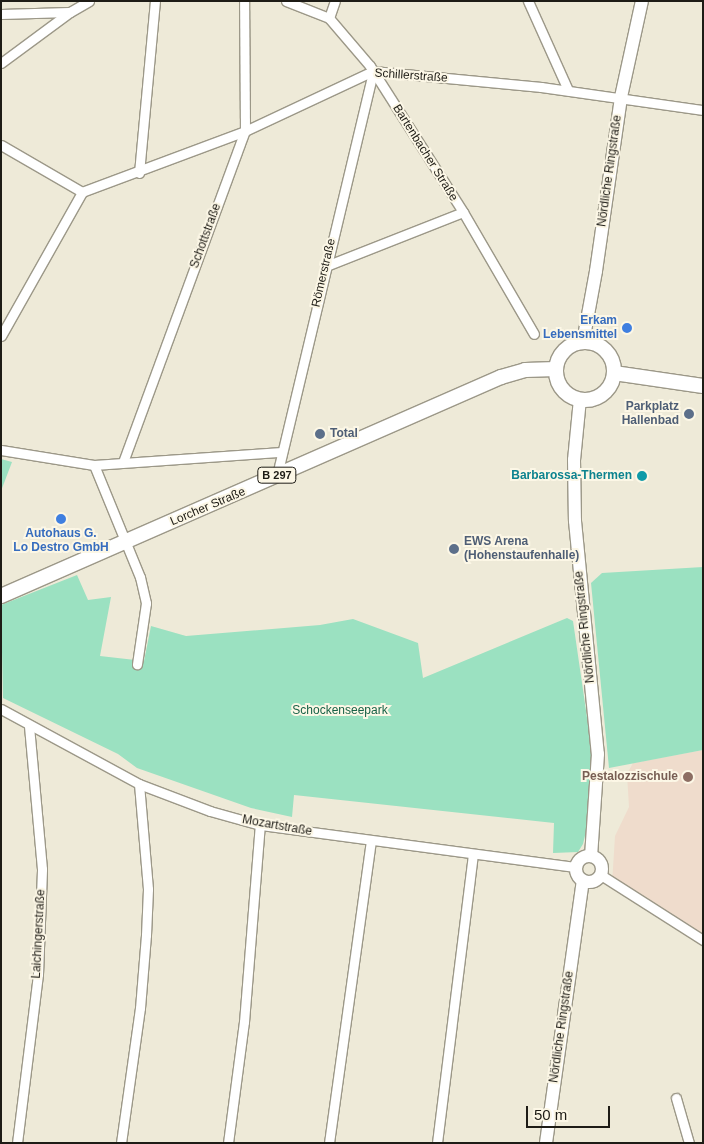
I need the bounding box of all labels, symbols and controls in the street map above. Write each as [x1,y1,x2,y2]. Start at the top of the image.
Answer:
street label: Schillerstraße [374,66,448,86]
street label: Bartenbacher Straße [389,102,461,204]
street label: Nördliche Ringstraße [595,114,625,228]
street label: Schottstraße [188,202,224,270]
street label: Römerstraße [309,237,339,309]
place label: Erkam Lebensmittel [543,314,617,342]
marker: Erkam Lebensmittel [621,322,633,334]
place label: Parkplatz Hallenbad [622,400,679,428]
marker: Parkplatz Hallenbad [683,408,695,420]
place label: Total [330,427,358,441]
marker: Total [314,428,326,440]
road number: B 297 [257,466,297,484]
place label: Barbarossa-Thermen [511,469,632,483]
marker: Barbarossa-Thermen [636,470,648,482]
street label: Lorcher Straße [168,485,248,529]
marker: Autohaus G. Lo Destro GmbH [55,513,67,525]
place label: Autohaus G. Lo Destro GmbH [13,527,109,555]
place label: EWS Arena (Hohenstaufenhalle) [464,535,579,563]
marker: EWS Arena (Hohenstaufenhalle) [448,543,460,555]
street label: Nördliche Ringstraße [572,570,598,684]
park label: Schockenseepark [292,704,388,718]
place label: Pestalozzischule [582,770,678,784]
marker: Pestalozzischule [682,771,694,783]
street label: Mozartstraße [241,813,313,839]
street label: Laichingerstraße [29,889,49,979]
street label: Nördliche Ringstraße [547,970,577,1084]
scale bar [529,1096,613,1128]
text: 50 m [534,1106,567,1123]

